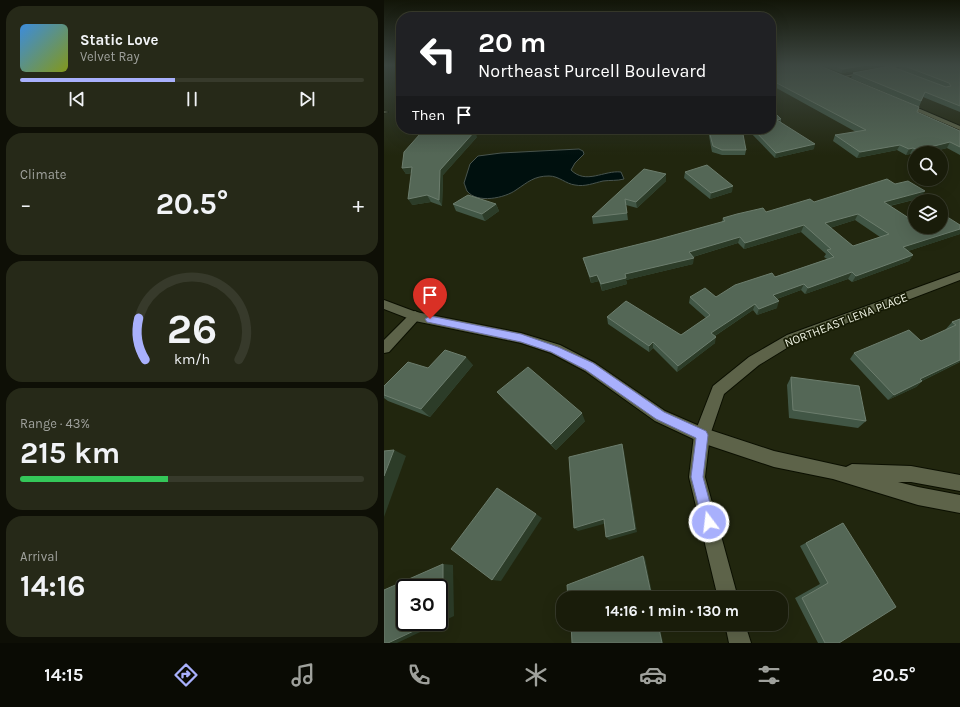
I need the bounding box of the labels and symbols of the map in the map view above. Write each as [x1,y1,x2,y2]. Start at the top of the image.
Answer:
pin [413,278,447,319]
street label: NORTHEAST LENA PLACE [783,290,909,350]
position arrow [688,501,730,543]
speed limit sign: 30 [396,579,448,631]

